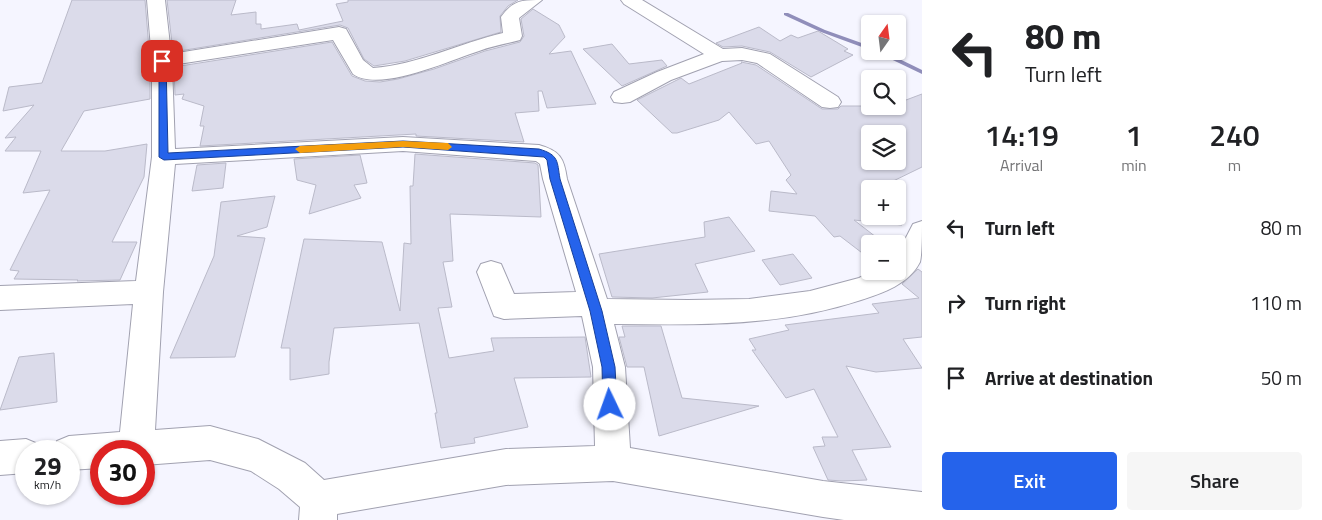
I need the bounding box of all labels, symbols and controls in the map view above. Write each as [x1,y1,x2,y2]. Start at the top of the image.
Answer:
text: 80 m [1025,9,1101,63]
north arrow [861,15,906,60]
map controls [861,15,906,280]
icon: left [942,20,1007,85]
pin [141,40,183,82]
icon: arrive [148,47,176,75]
text: Turn left [1025,57,1102,91]
button: search [861,70,906,115]
text: 14:19 [984,112,1059,158]
text: 1 [1126,112,1142,158]
text: 240 [1209,112,1260,158]
button: layers [861,125,906,170]
text: Arrival [1000,153,1043,177]
text: min [1121,153,1147,177]
text: m [1228,153,1241,177]
button: + [861,180,906,225]
text: Turn left [985,213,1055,242]
text: 80 m [1261,213,1302,242]
icon: left [942,214,970,242]
button: − [861,235,906,280]
text: Turn right [985,288,1066,317]
text: 110 m [1250,288,1302,317]
icon: right [942,289,970,317]
text: Arrive at destination [985,363,1153,392]
text: 50 m [1261,363,1302,392]
icon: arrive [942,364,970,392]
position arrow [583,378,635,430]
speed limit sign: 30 [90,440,155,505]
text: 29 [33,447,62,485]
button: Exit [942,452,1117,510]
button: Share [1127,452,1302,510]
text: km/h [34,475,61,494]

